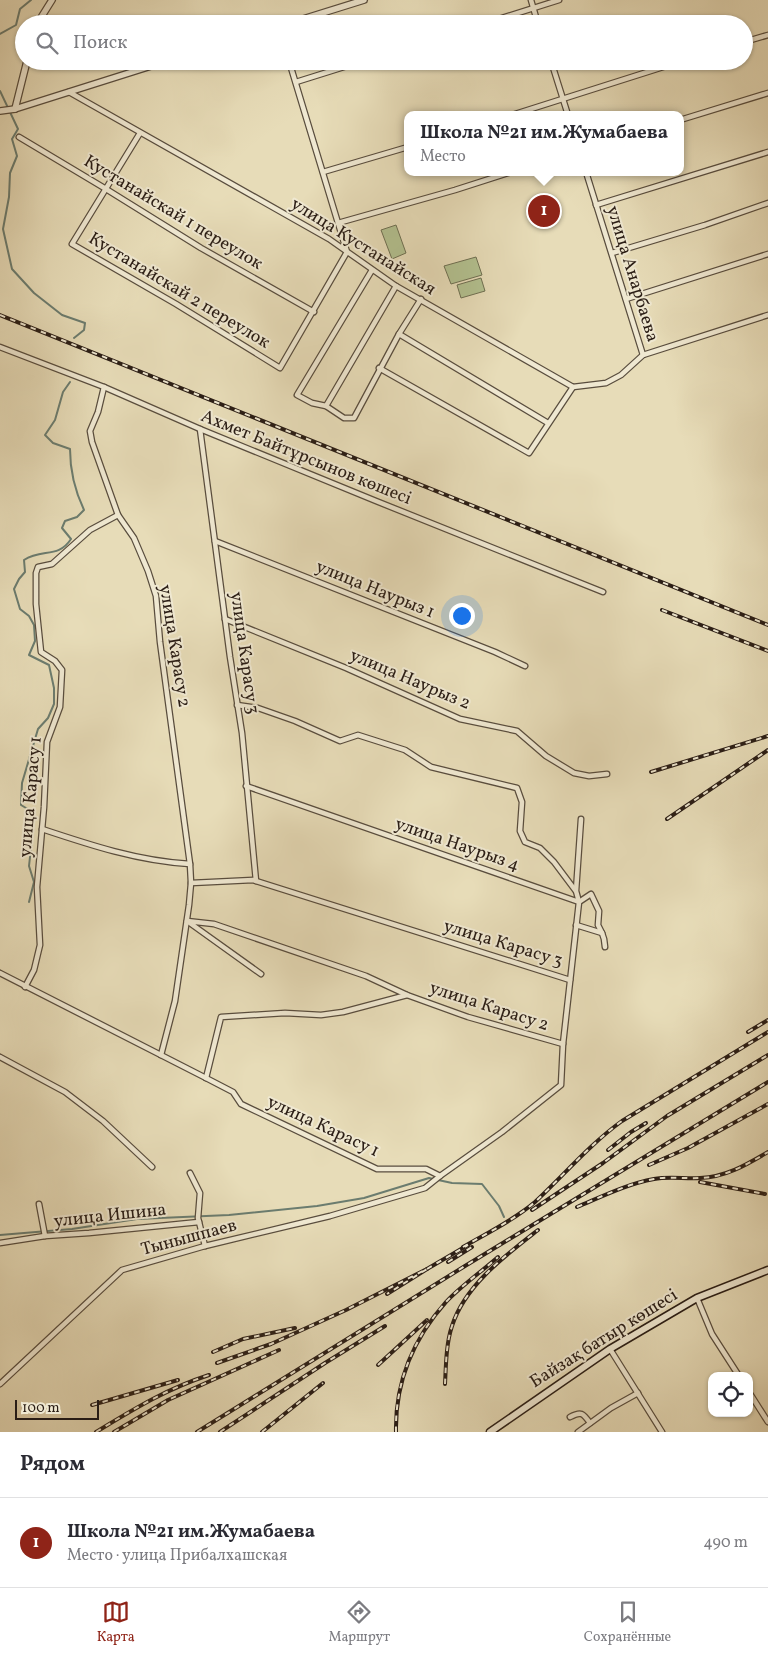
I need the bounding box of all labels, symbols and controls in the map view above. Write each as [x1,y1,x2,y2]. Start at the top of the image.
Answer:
search box [15,15,753,70]
icon: search [33,29,61,57]
text: Поиск [73,30,127,56]
popup [404,111,684,176]
text: Школа №21 им.Жумабаева [420,120,668,146]
text: Место [420,146,466,168]
street label: Кустанайскай 1 переулок [79,149,268,277]
street label: улица Кустанайская [285,192,441,302]
pin: 1 [528,192,560,230]
street label: улица Анарбаева [599,203,665,345]
street label: Кустанайскай 2 переулок [83,227,275,355]
street label: Ахмет Байтұрсынов көшесі [197,404,415,512]
street label: улица Наурыз 1 [312,555,438,625]
street label: улица Карасу 2 [152,583,196,709]
street label: улица Карасу 3 [223,590,265,716]
your location [449,603,475,629]
street label: улица Наурыз 2 [346,643,474,717]
street label: улица Карасу 1 [13,735,49,859]
street label: улица Наурыз 4 [391,812,523,878]
street label: улица Карасу 3 [440,914,566,974]
street label: улица Карасу 2 [426,976,552,1038]
street label: улица Карасу 1 [263,1090,383,1164]
street label: улица Ишина [52,1198,168,1234]
street label: Тынышпаев [138,1213,240,1263]
street label: Байзақ батыр көшесі [525,1283,683,1395]
map controls [708,1372,753,1417]
button: locate [708,1372,753,1417]
scale bar [15,1397,99,1420]
text: 100 m [22,1399,60,1418]
text: Рядом [20,1450,85,1479]
text: Школа №21 им.Жумабаева [67,1519,315,1545]
text: 1 [33,1532,39,1554]
text: 490 m [703,1532,748,1554]
text: Место · улица Прибалхашская [67,1545,287,1567]
tab: Карта [97,1598,135,1647]
tab: Маршрут [328,1598,390,1647]
tab: Сохранённые [584,1598,671,1647]

